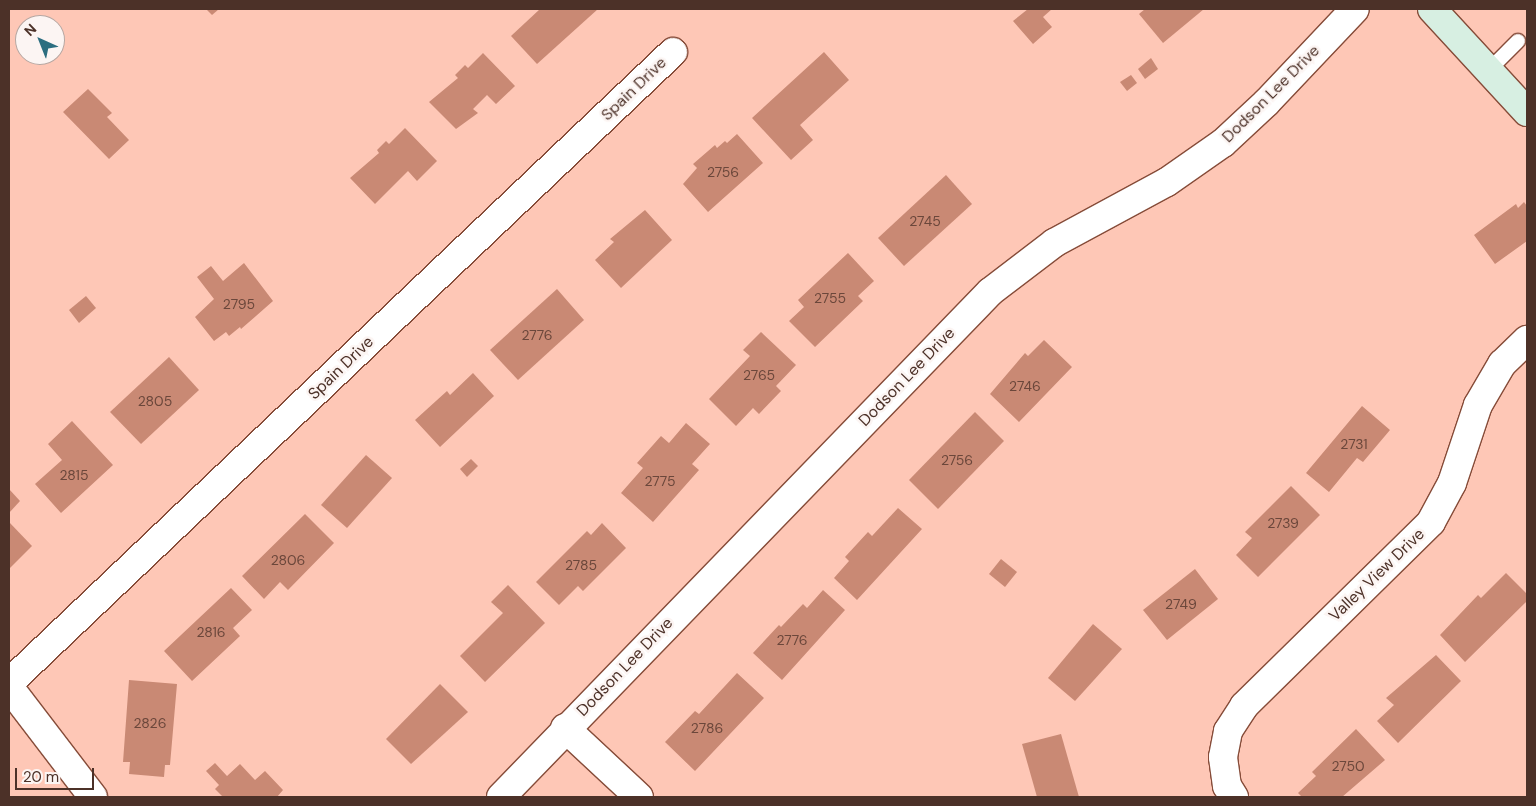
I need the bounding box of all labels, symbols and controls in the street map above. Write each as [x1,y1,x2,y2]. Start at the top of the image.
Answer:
north arrow [15,15,65,65]
text: N [20,20,40,40]
street label: Dodson Lee Drive [1218,41,1324,147]
street label: Spain Drive [597,53,671,125]
house number: 2756 [707,164,739,180]
house number: 2745 [909,213,941,229]
house number: 2755 [814,290,846,306]
house number: 2795 [223,296,255,312]
street label: Dodson Lee Drive [855,324,959,430]
house number: 2776 [521,327,553,343]
street label: Spain Drive [304,332,378,404]
house number: 2765 [743,367,775,383]
house number: 2746 [1009,378,1041,394]
house number: 2805 [138,393,172,409]
house number: 2731 [1340,436,1368,452]
house number: 2756 [941,452,973,468]
house number: 2815 [60,467,88,483]
house number: 2775 [645,473,675,489]
house number: 2739 [1267,515,1299,531]
street label: Valley View Drive [1325,525,1429,625]
house number: 2806 [271,552,305,568]
house number: 2785 [565,557,597,573]
house number: 2749 [1165,596,1197,612]
street label: Dodson Lee Drive [573,614,677,720]
house number: 2816 [196,624,226,640]
house number: 2776 [776,632,808,648]
house number: 2826 [134,715,166,731]
house number: 2786 [691,720,723,736]
scale bar [18,758,96,790]
house number: 2750 [1331,758,1365,774]
text: 20 m [23,767,59,787]

